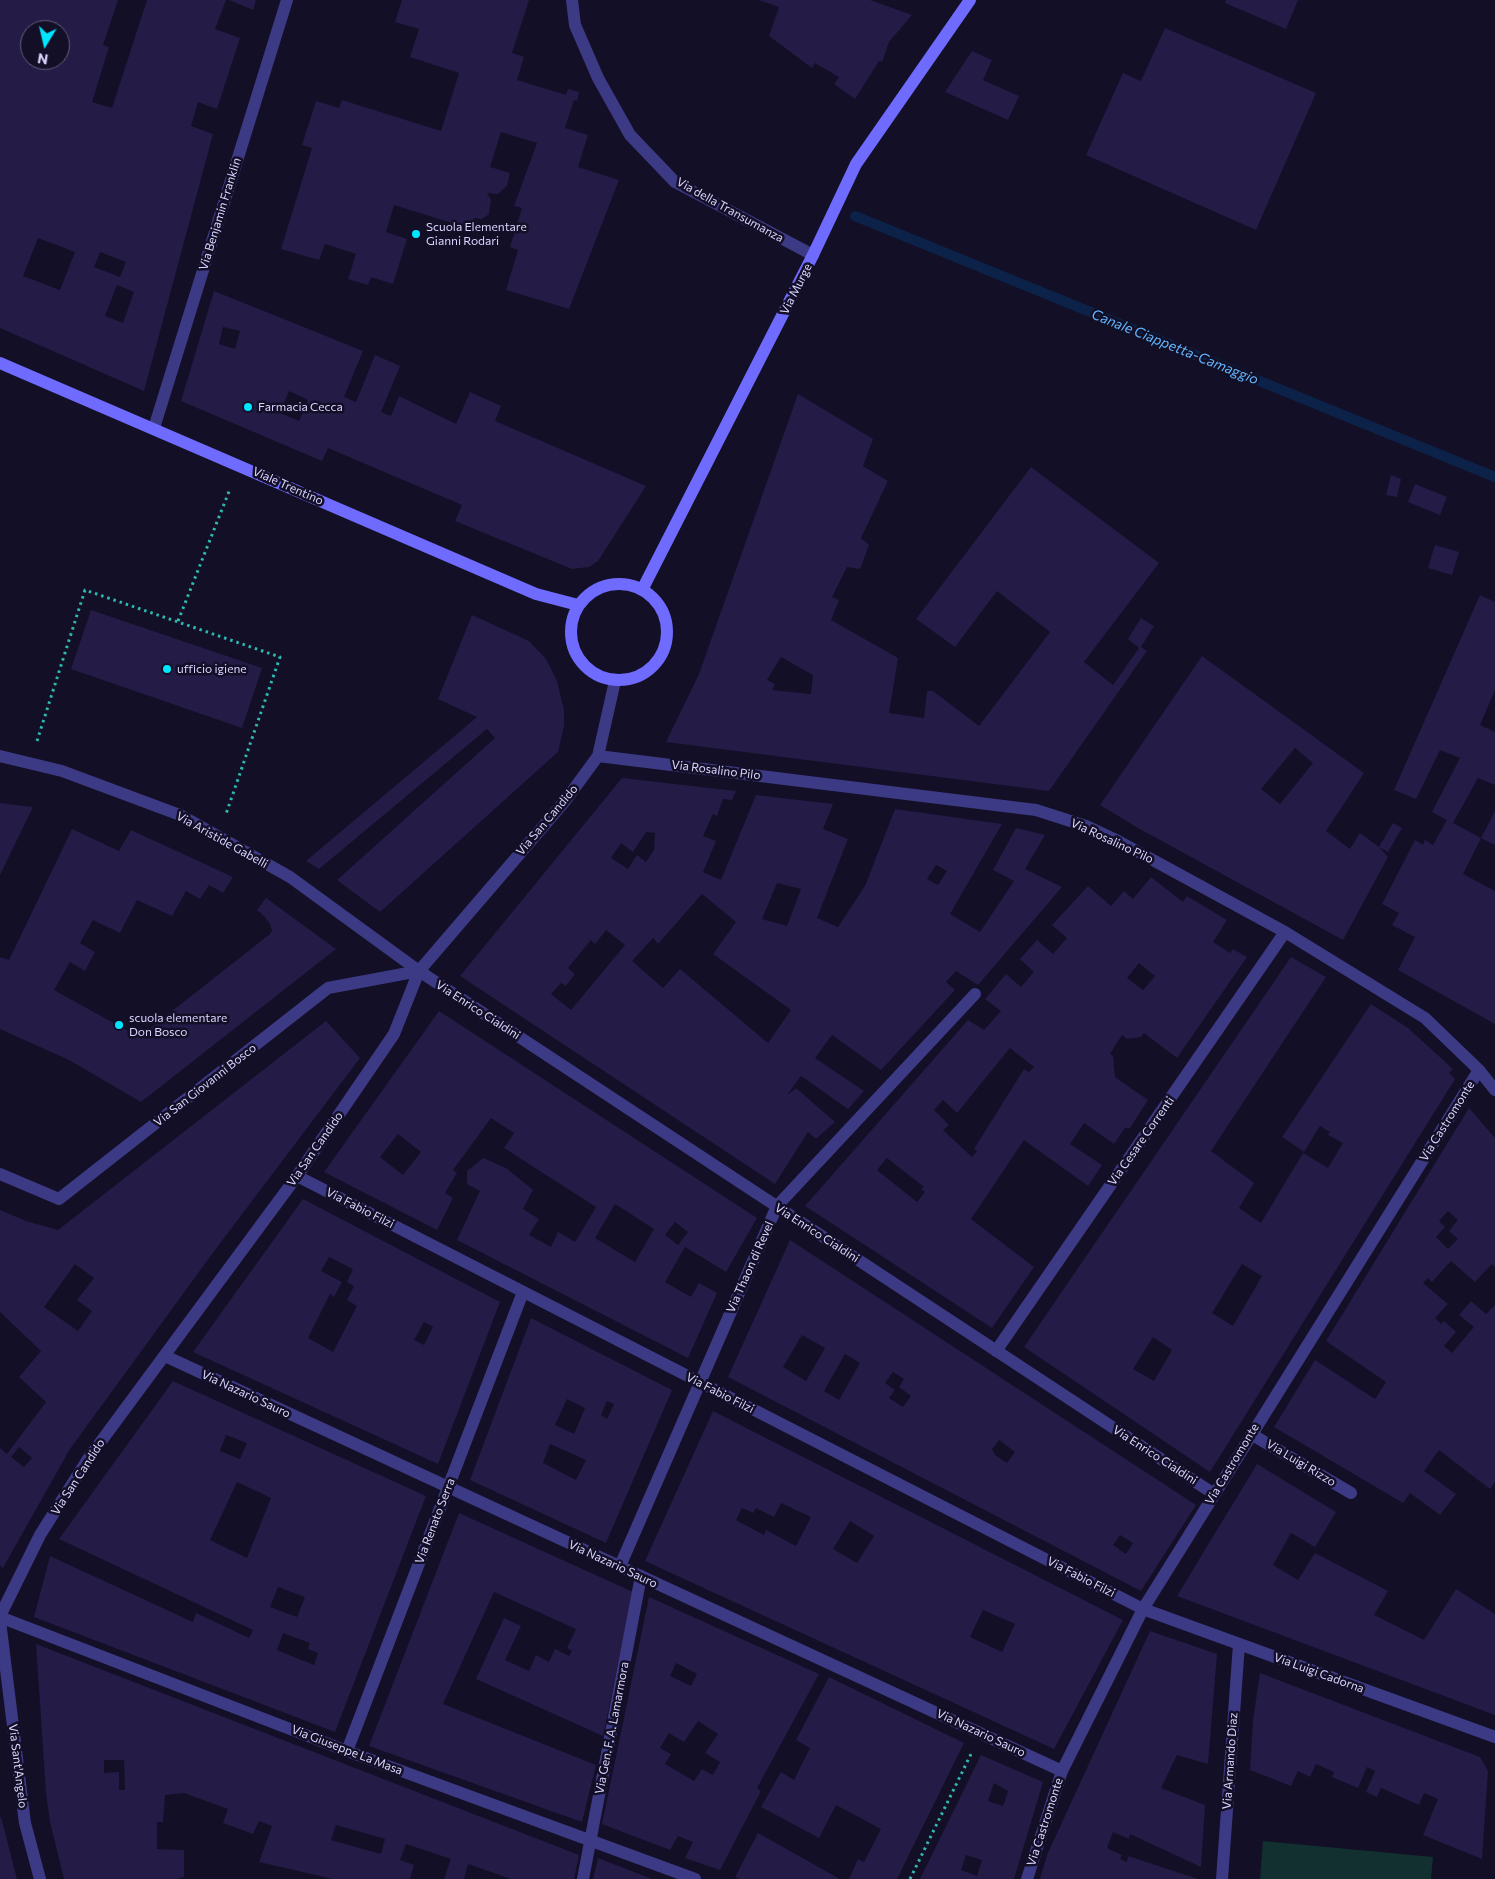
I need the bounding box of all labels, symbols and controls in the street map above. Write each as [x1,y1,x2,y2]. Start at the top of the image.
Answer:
north arrow [20,20,70,70]
text: N [36,50,49,69]
street label: Via Benjamin Franklin [196,156,244,272]
street label: Via della Transumanza [674,175,786,245]
place label: Scuola Elementare Gianni Rodari [426,220,527,248]
marker: Scuola Elementare Gianni Rodari [410,228,422,240]
street label: Via Murge [777,261,815,317]
water label: Canale Ciappetta-Camaggio [1089,306,1261,388]
place label: Farmacia Cecca [258,400,343,414]
marker: Farmacia Cecca [242,401,254,413]
street label: Viale Trentino [250,464,326,508]
place label: ufficio igiene [177,662,247,676]
marker: ufficio igiene [161,663,173,675]
street label: Via Rosalino Pilo [671,757,761,783]
street label: Via San Candido [513,782,581,858]
street label: Via Aristide Gabelli [174,809,270,871]
street label: Via Rosalino Pilo [1068,816,1156,866]
street label: Via Enrico Cialdini [433,977,523,1043]
place label: scuola elementare Don Bosco [129,1011,227,1039]
marker: scuola elementare Don Bosco [113,1019,125,1031]
street label: Via San Giovanni Bosco [151,1041,259,1129]
street label: Via Castromonte [1416,1078,1478,1164]
street label: Via Cesare Correnti [1105,1094,1177,1188]
street label: Via San Candido [284,1109,346,1189]
street label: Via Fabio Filzi [324,1185,396,1231]
street label: Via Enrico Cialdini [772,1200,862,1266]
street label: Via Thaon di Revel [723,1219,777,1315]
street label: Via Nazario Sauro [199,1367,293,1421]
street label: Via Fabio Filzi [684,1370,756,1416]
street label: Via Castromonte [1202,1421,1262,1507]
street label: Via Enrico Cialdini [1110,1422,1200,1488]
street label: Via San Candido [48,1436,108,1518]
street label: Via Luigi Rizzo [1264,1437,1338,1489]
street label: Via Renato Serra [412,1476,458,1566]
street label: Via Nazario Sauro [566,1537,660,1591]
street label: Via Fabio Filzi [1045,1554,1117,1600]
street label: Via Luigi Cadorna [1272,1650,1366,1696]
street label: Via Gen. F. A. Lamarmora [592,1661,632,1795]
street label: Via Nazario Sauro [934,1706,1028,1760]
street label: Via Armando Diaz [1219,1712,1241,1810]
street label: Via Giuseppe La Masa [289,1722,405,1778]
street label: Via Sant'Angelo [6,1723,30,1809]
street label: Via Castromonte [1024,1776,1066,1868]

